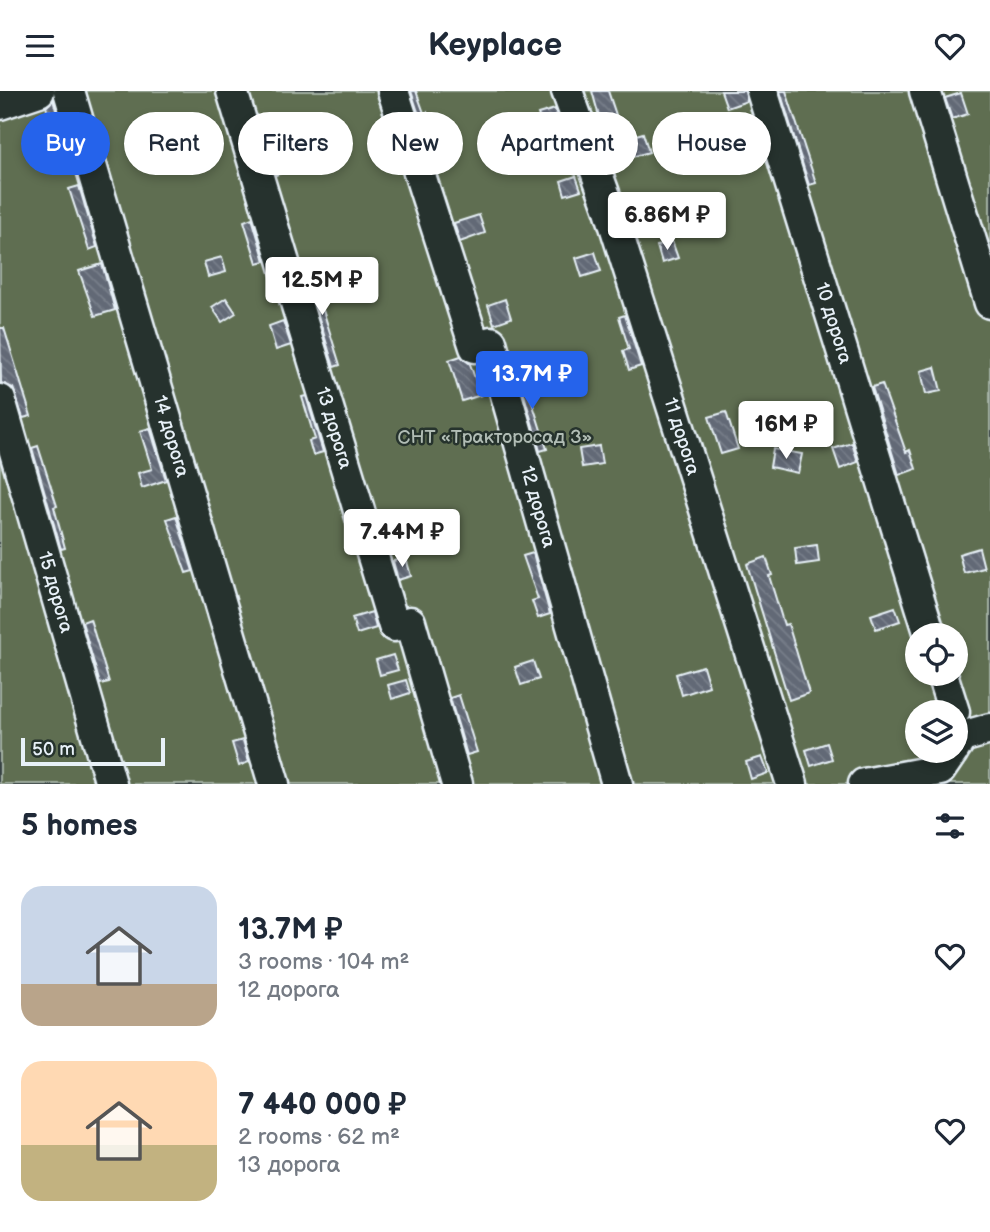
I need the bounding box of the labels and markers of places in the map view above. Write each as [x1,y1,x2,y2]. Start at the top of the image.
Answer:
pin: 6.86M ₽ [602,193,732,252]
pin: 12.5M ₽ [257,257,387,317]
pin: 13.7M ₽ [467,351,597,411]
pin: 16M ₽ [737,401,835,461]
pin: 7.44M ₽ [337,510,467,569]

